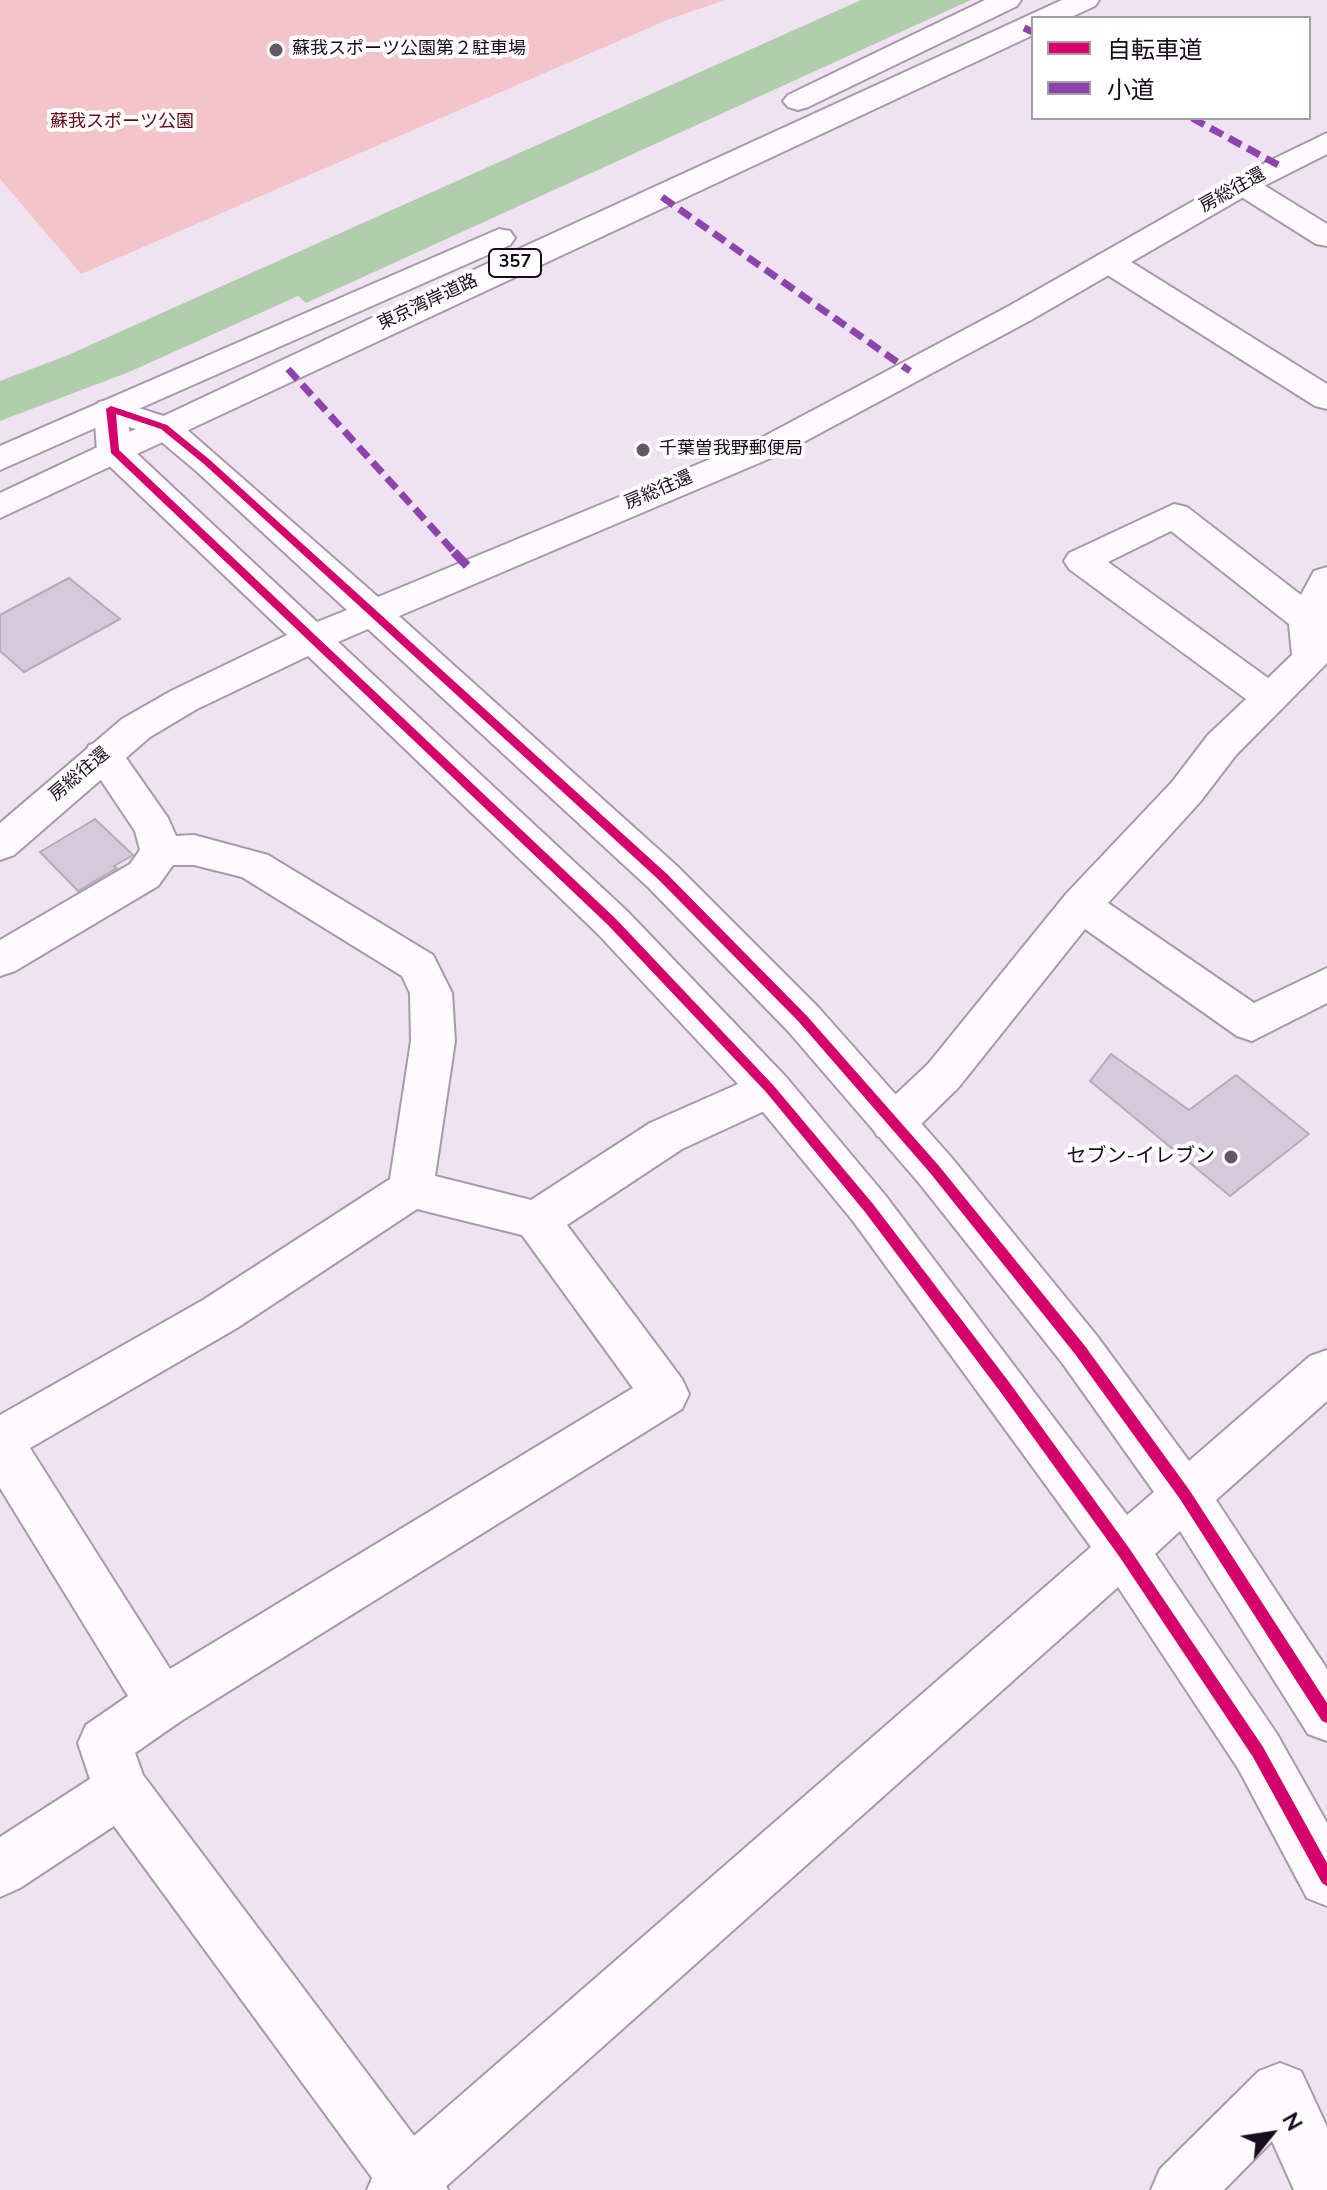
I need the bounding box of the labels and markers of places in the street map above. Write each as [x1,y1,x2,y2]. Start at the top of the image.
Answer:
place label: 蘇我スポーツ公園第２駐車場 [292,39,526,61]
marker: 蘇我スポーツ公園第２駐車場 [267,41,285,59]
place label: 千葉曽我野郵便局 [659,439,803,461]
marker: 千葉曽我野郵便局 [634,441,652,459]
place label: セブン-イレブン [1067,1145,1215,1169]
marker: セブン-イレブン [1222,1148,1240,1166]

